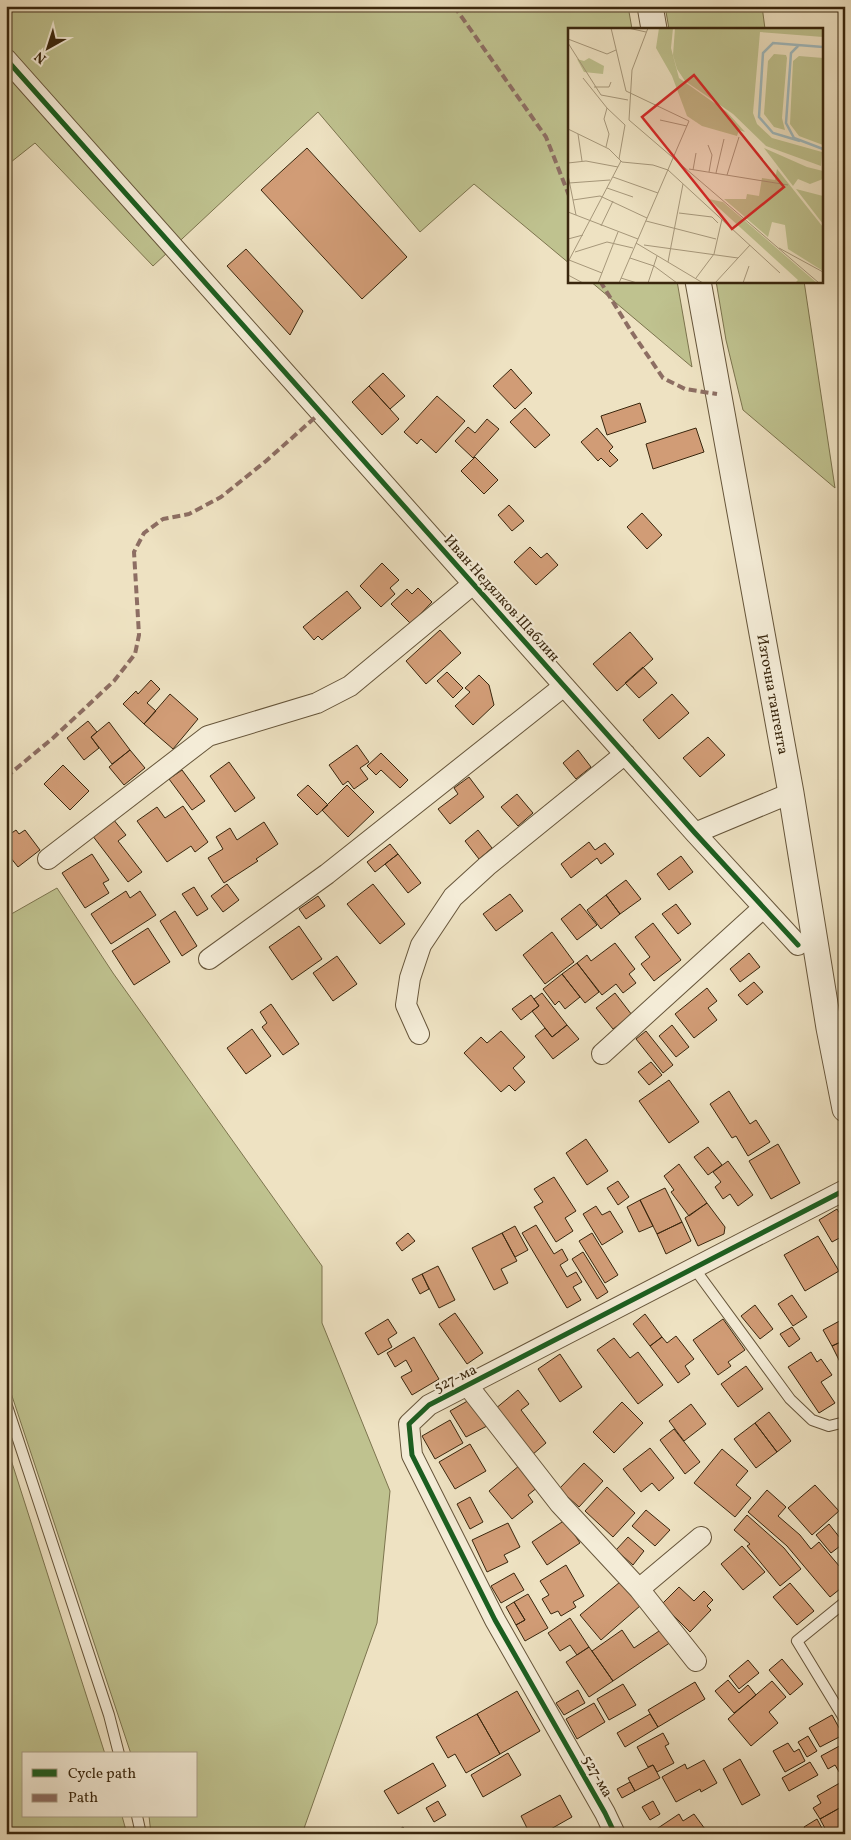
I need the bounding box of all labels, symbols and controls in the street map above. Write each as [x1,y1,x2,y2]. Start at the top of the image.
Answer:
north arrow [22,22,72,72]
inset map [568,28,824,282]
text: N [31,46,51,68]
street label: Иван Недялков Шаблин [438,531,564,667]
street label: Източна тангента [750,633,793,756]
street label: 527-ма [431,1360,481,1399]
legend [22,1752,198,1818]
street label: 527-ма [576,1752,617,1802]
text: Cycle path [68,1764,136,1785]
text: Path [68,1788,98,1809]

